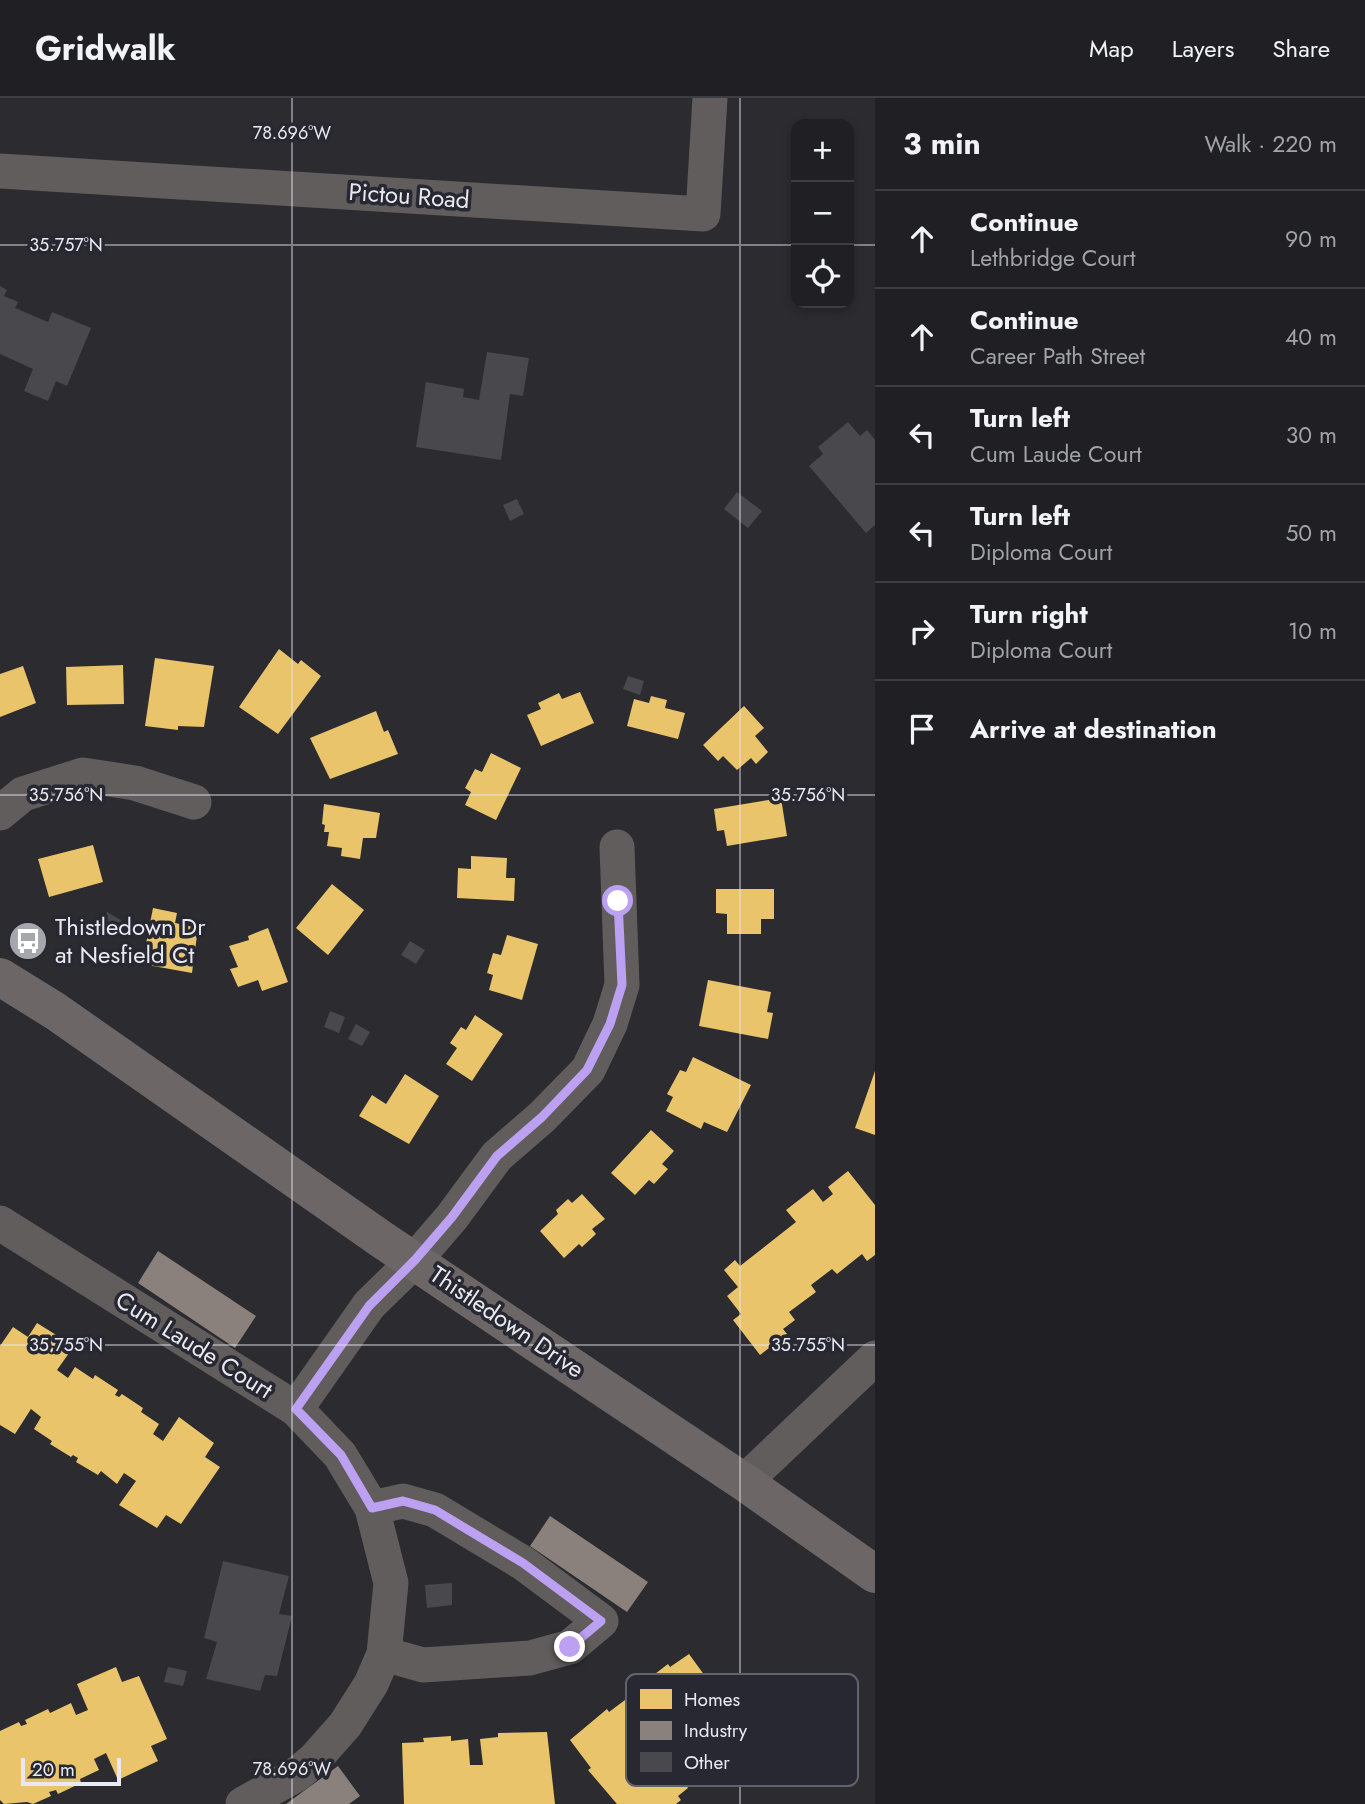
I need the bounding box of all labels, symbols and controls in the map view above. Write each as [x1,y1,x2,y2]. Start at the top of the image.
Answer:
text: Gridwalk [35,25,176,72]
text: Map [1089,31,1134,66]
text: Layers [1172,31,1234,66]
text: Share [1272,31,1330,66]
map controls [791,119,854,308]
button: + [791,119,854,182]
text: 78.696°W [253,120,331,146]
text: 3 min [903,122,981,165]
text: Walk · 220 m [1205,127,1337,161]
street label: Pictou Road [347,174,471,217]
button: − [791,182,854,245]
text: Continue [970,203,1079,241]
icon: ahead [903,220,941,258]
text: 90 m [1285,222,1337,256]
text: 35.757°N [29,232,103,258]
text: Lethbridge Court [970,241,1136,275]
button: locate [791,245,854,308]
text: Continue [970,301,1079,339]
icon: ahead [903,318,941,356]
text: 40 m [1285,320,1337,354]
text: Career Path Street [970,339,1145,373]
text: Turn left [970,399,1070,437]
icon: left [903,416,941,454]
text: 30 m [1286,418,1337,452]
text: Cum Laude Court [970,437,1142,471]
text: Turn left [970,497,1070,535]
icon: left [903,514,941,552]
text: 50 m [1285,516,1337,550]
text: Diploma Court [970,535,1112,569]
text: Turn right [970,595,1088,633]
icon: right [903,612,941,650]
text: 10 m [1288,614,1337,648]
text: Diploma Court [970,633,1112,667]
icon: arrive [903,710,941,748]
text: Arrive at destination [970,710,1217,748]
text: 35.756°N [29,782,103,808]
text: 35.756°N [771,782,845,808]
route start [602,885,633,916]
place label: Thistledown Dr at Nesfield Ct [55,909,206,972]
bus stop icon: Thistledown Dr at Nesfield Ct [7,920,49,962]
street label: Thistledown Drive [423,1257,591,1386]
street label: Cum Laude Court [109,1282,280,1407]
text: 35.755°N [29,1332,103,1358]
text: 35.755°N [771,1332,845,1358]
route end [554,1631,585,1662]
legend [626,1674,858,1786]
text: Homes [684,1686,741,1713]
text: Industry [684,1717,748,1744]
text: Other [684,1749,730,1776]
scale bar [21,1755,121,1787]
text: 20 m [32,1756,75,1783]
text: 78.696°W [253,1756,331,1782]

